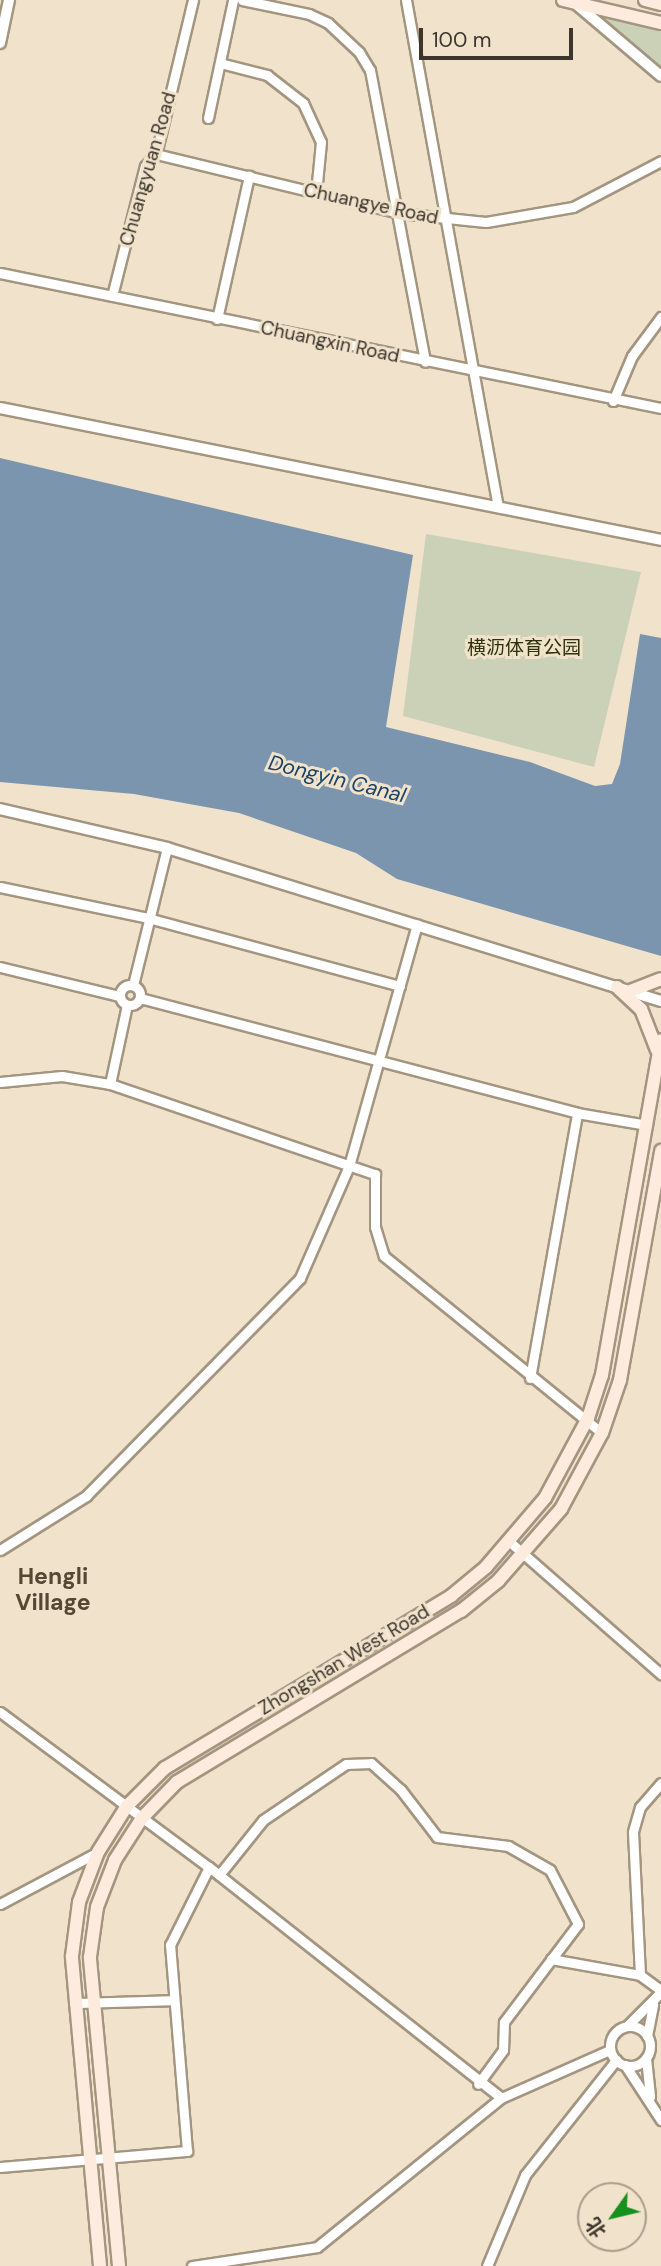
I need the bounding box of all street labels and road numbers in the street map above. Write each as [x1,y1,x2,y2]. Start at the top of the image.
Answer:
street label: Chuangyuan Road [115,89,181,249]
street label: Chuangye Road [302,179,440,229]
street label: Chuangxin Road [258,316,402,368]
street label: Zhongshan West Road [255,1600,433,1720]

